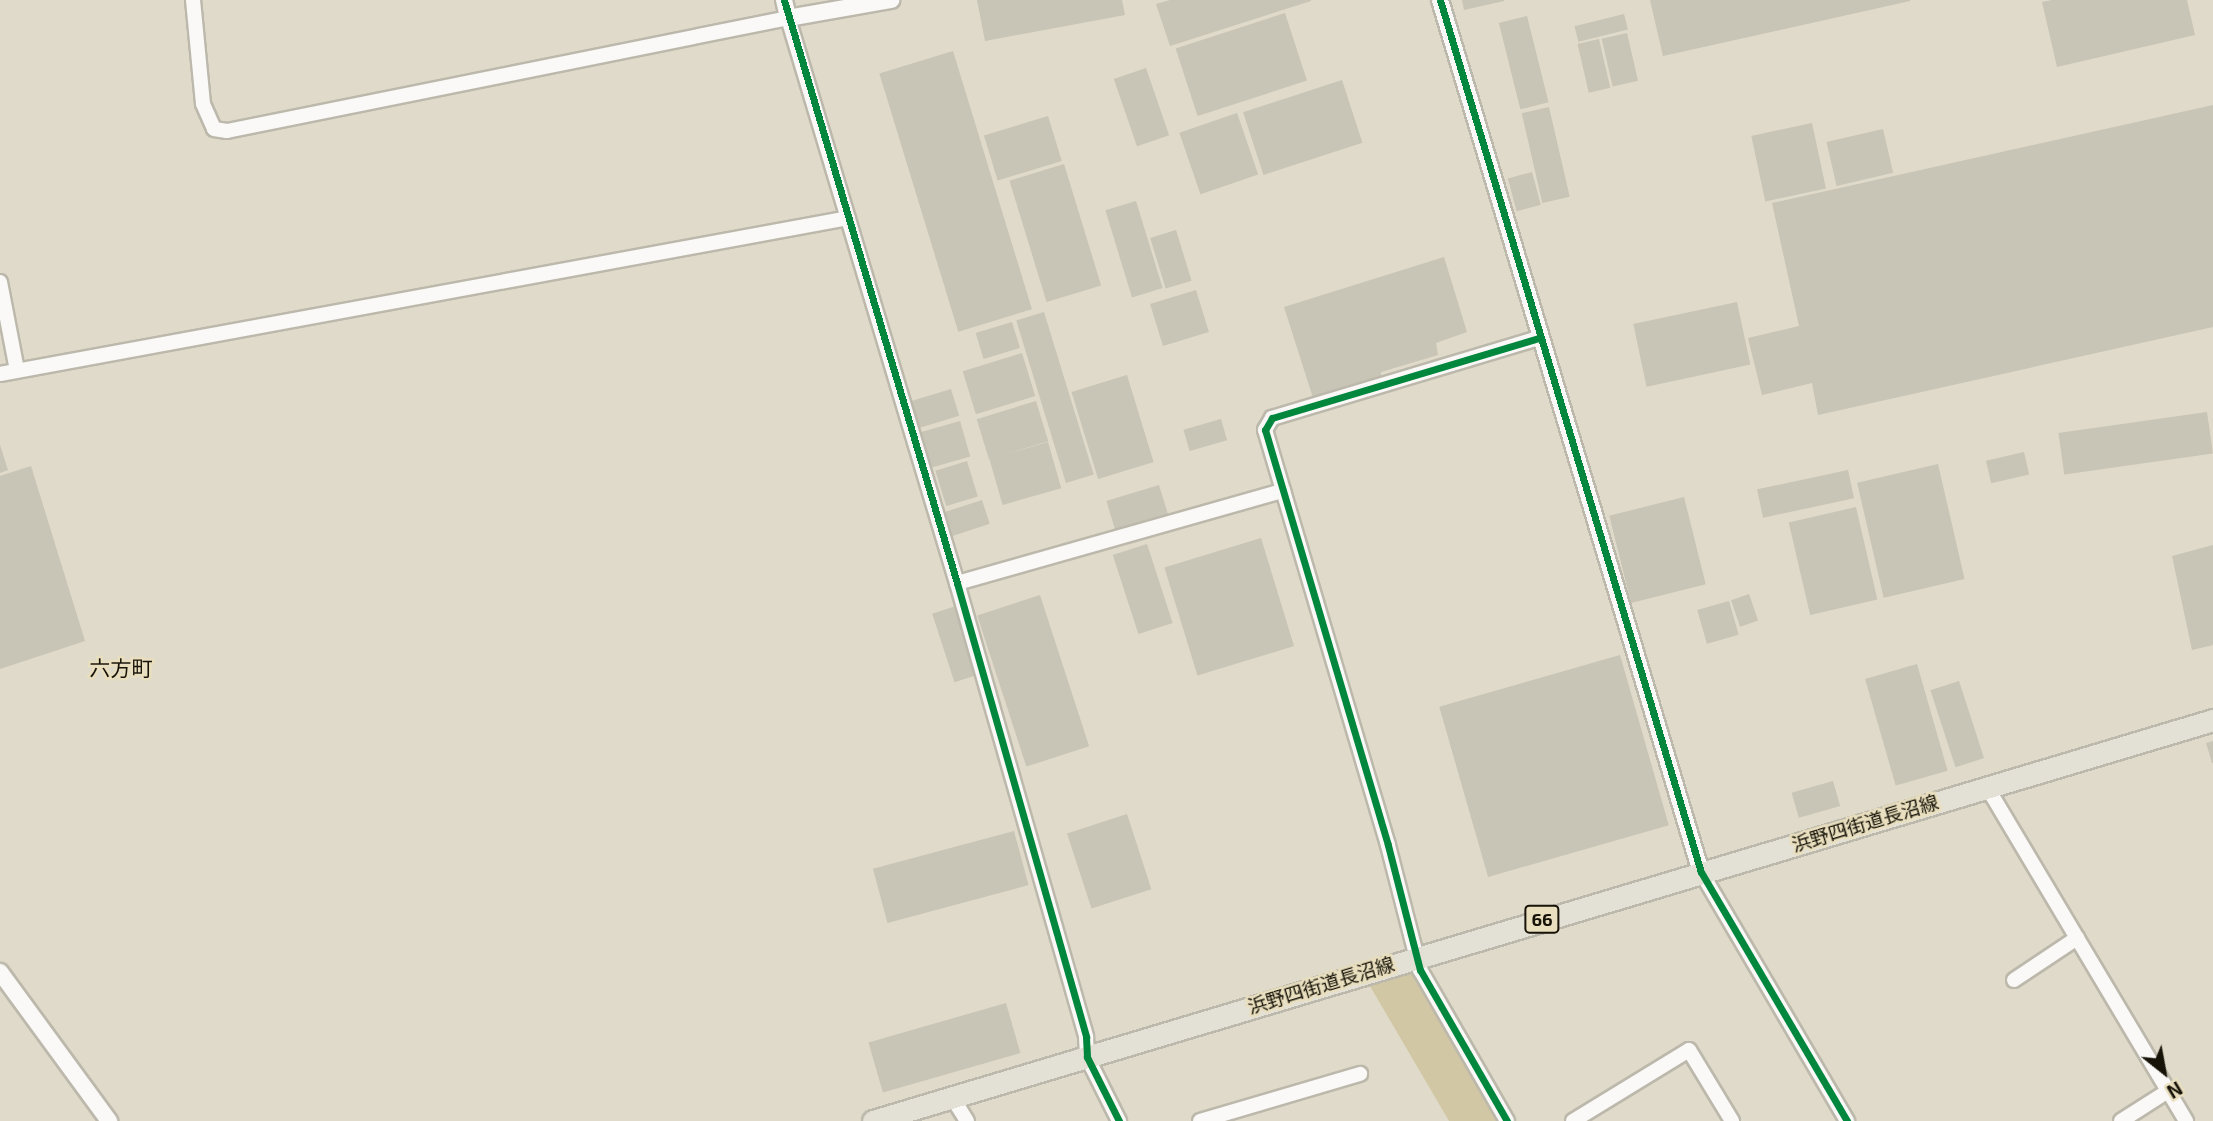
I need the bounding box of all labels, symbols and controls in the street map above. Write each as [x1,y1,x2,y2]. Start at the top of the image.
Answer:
district label: 六方町 [90,655,152,681]
street label: 浜野四街道長沼線 [1789,790,1941,856]
road number: 66 [1523,904,1561,934]
street label: 浜野四街道長沼線 [1245,952,1397,1018]
north arrow [2129,1037,2199,1107]
text: N [2163,1077,2187,1104]

